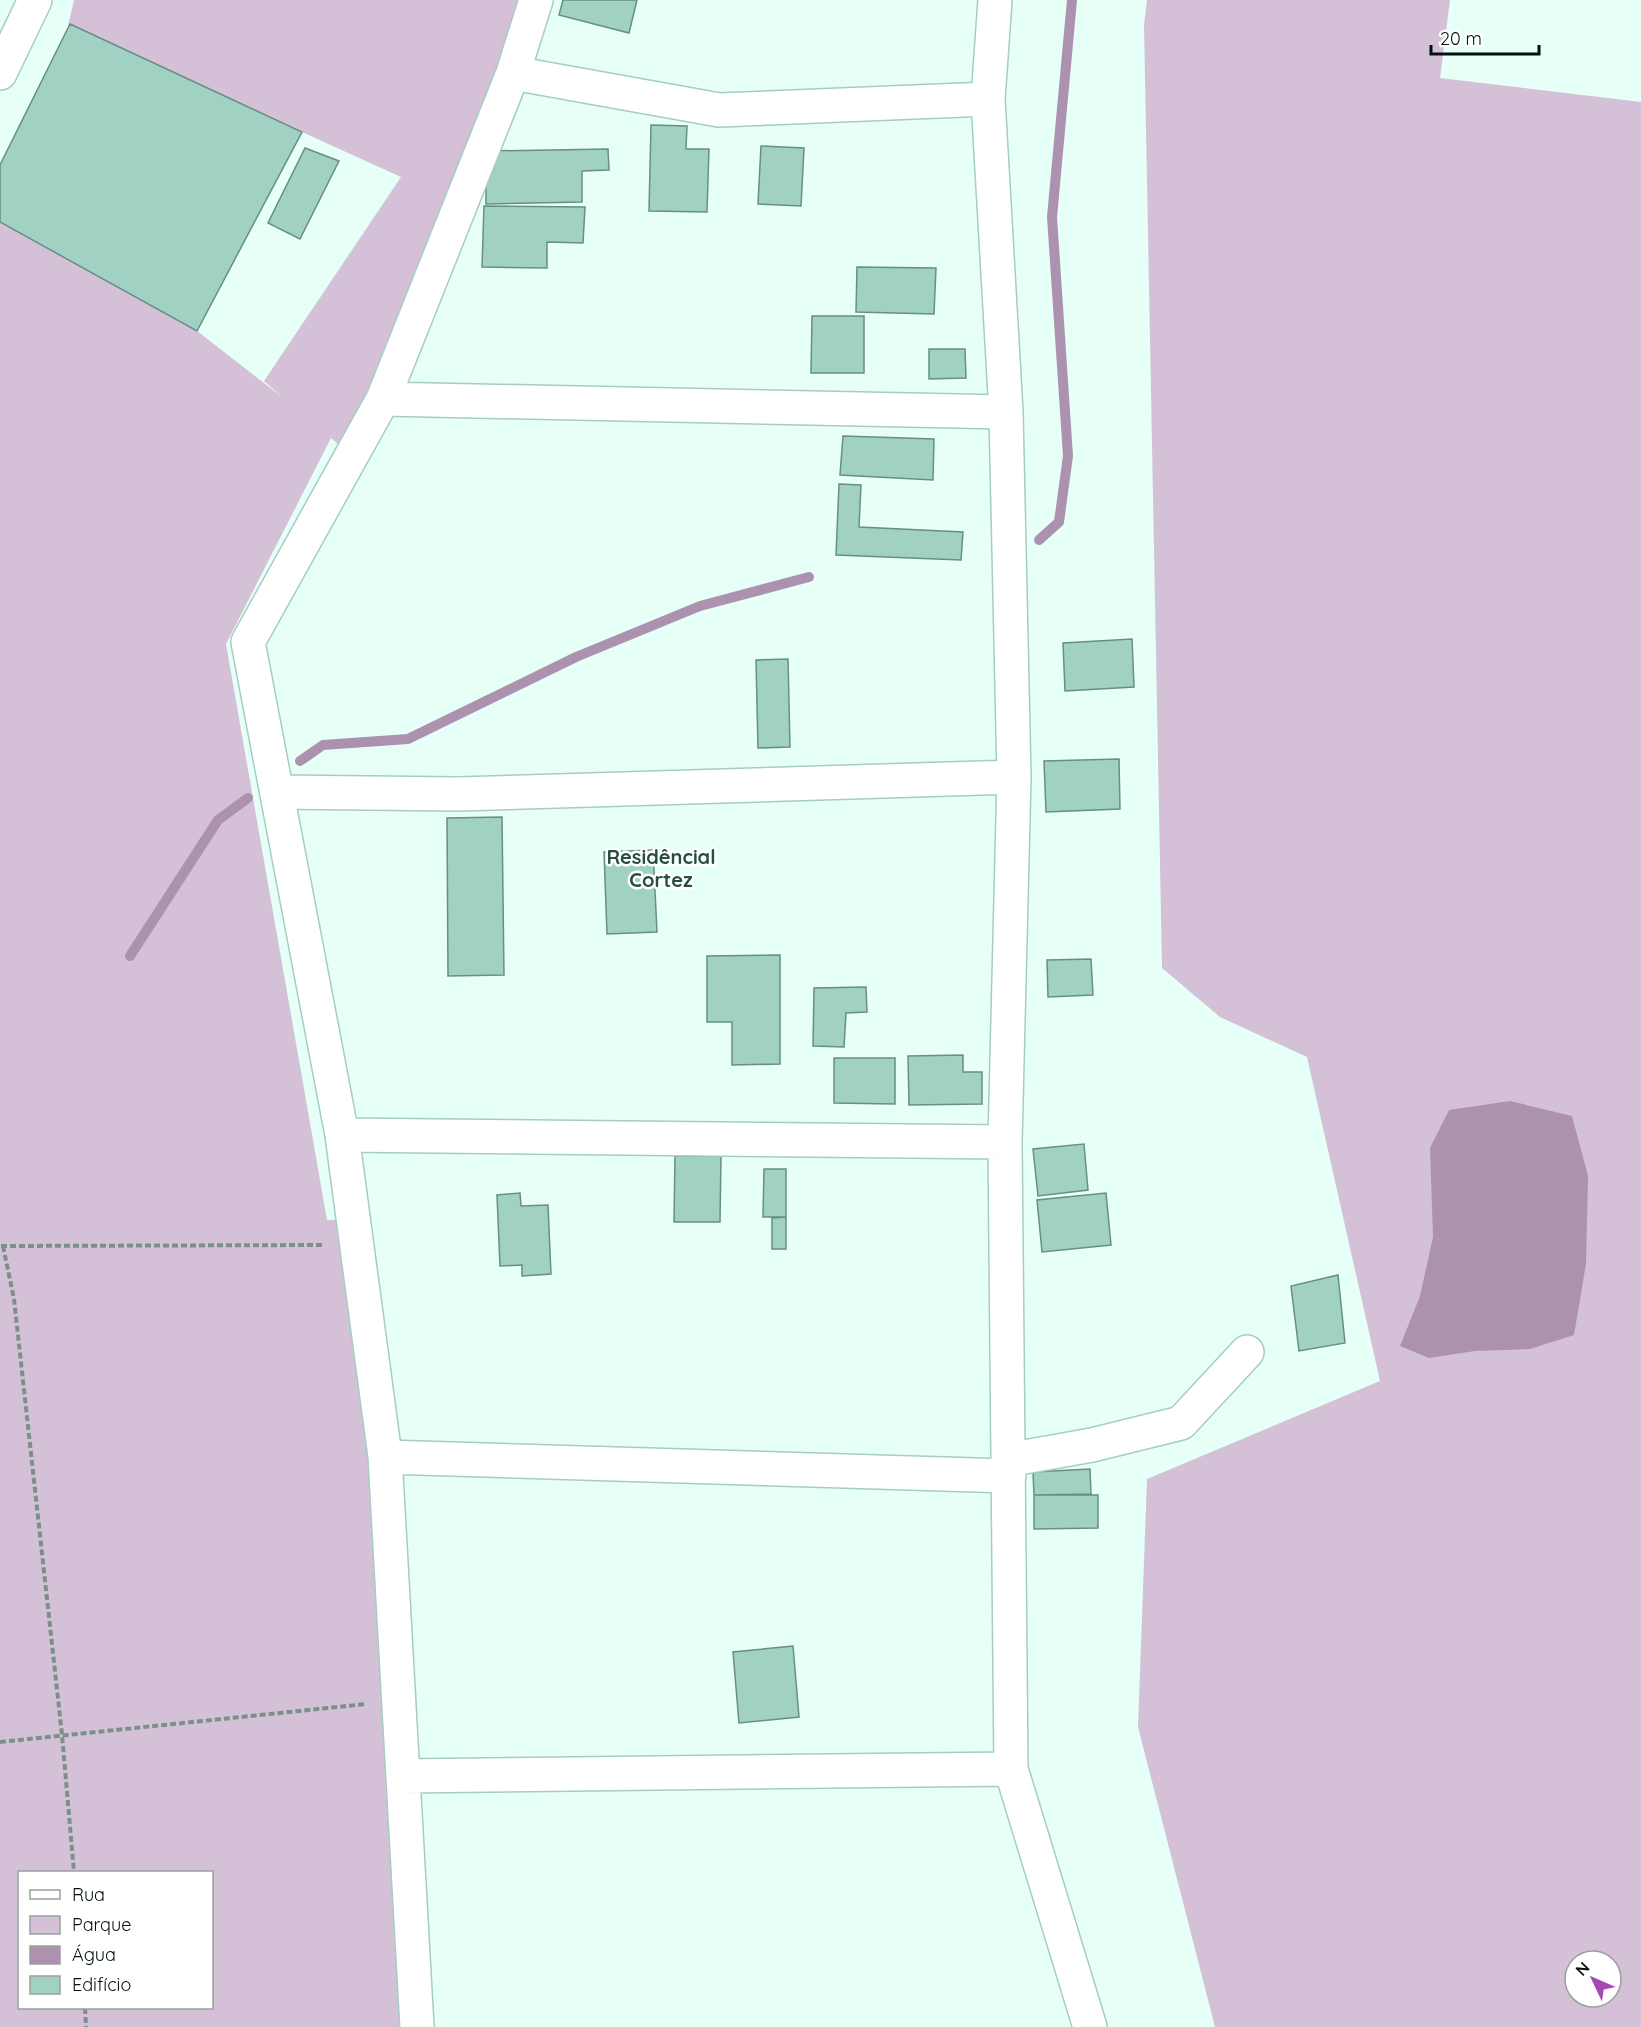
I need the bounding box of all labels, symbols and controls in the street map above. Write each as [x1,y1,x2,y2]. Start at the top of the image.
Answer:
scale bar [1431,18,1539,56]
text: 20 m [1440,27,1482,50]
district label: Residêncial Cortez [606,844,716,892]
legend [18,1871,213,2009]
text: Rua [72,1883,105,1906]
text: Parque [72,1913,131,1936]
text: Água [72,1943,116,1966]
north arrow [1563,1949,1623,2009]
text: N [1571,1957,1593,1980]
text: Edifício [72,1973,131,1996]

